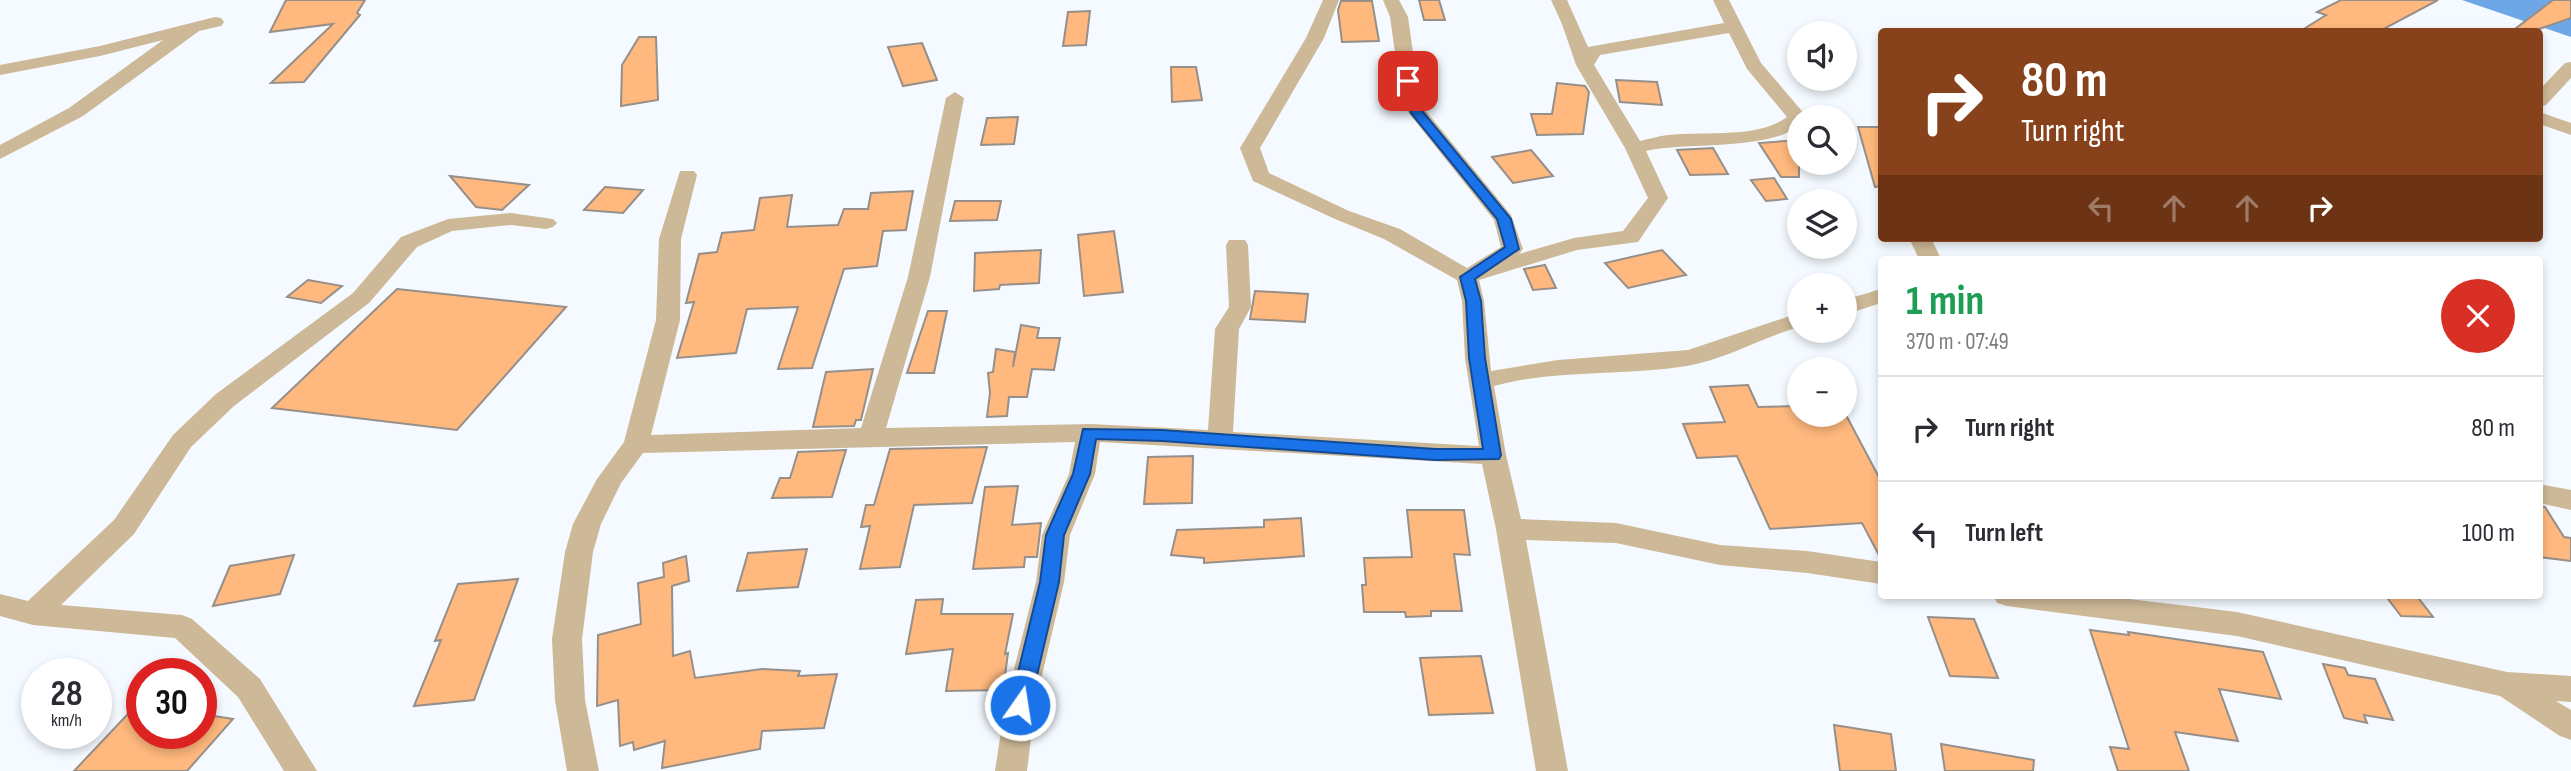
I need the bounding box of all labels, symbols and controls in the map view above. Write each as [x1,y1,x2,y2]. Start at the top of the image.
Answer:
map controls [1787,21,1857,427]
button: sound [1787,21,1857,91]
pin [1378,51,1438,111]
text: 80 m [2021,52,2108,111]
icon: right [1906,56,1997,147]
icon: arrive [1389,62,1427,100]
button: search [1787,105,1857,175]
text: Turn right [2021,112,2125,151]
button: layers [1787,189,1857,259]
icon: left [2082,189,2120,227]
icon: ahead [2155,189,2193,227]
icon: ahead [2228,189,2266,227]
icon: right [2301,189,2339,227]
button: + [1787,273,1857,343]
text: 1 min [1906,276,1984,327]
button: close [2441,279,2515,353]
text: 370 m · 07:49 [1906,328,2009,356]
button: − [1787,357,1857,427]
icon: right [1906,410,1944,448]
text: Turn right [1965,413,2054,444]
text: 80 m [2471,413,2515,444]
icon: left [1906,515,1944,553]
text: Turn left [1965,518,2043,549]
text: 100 m [2462,518,2515,549]
speed limit sign: 30 [126,658,217,749]
position arrow [983,668,1057,742]
text: 28 [51,673,82,716]
text: km/h [51,710,82,731]

